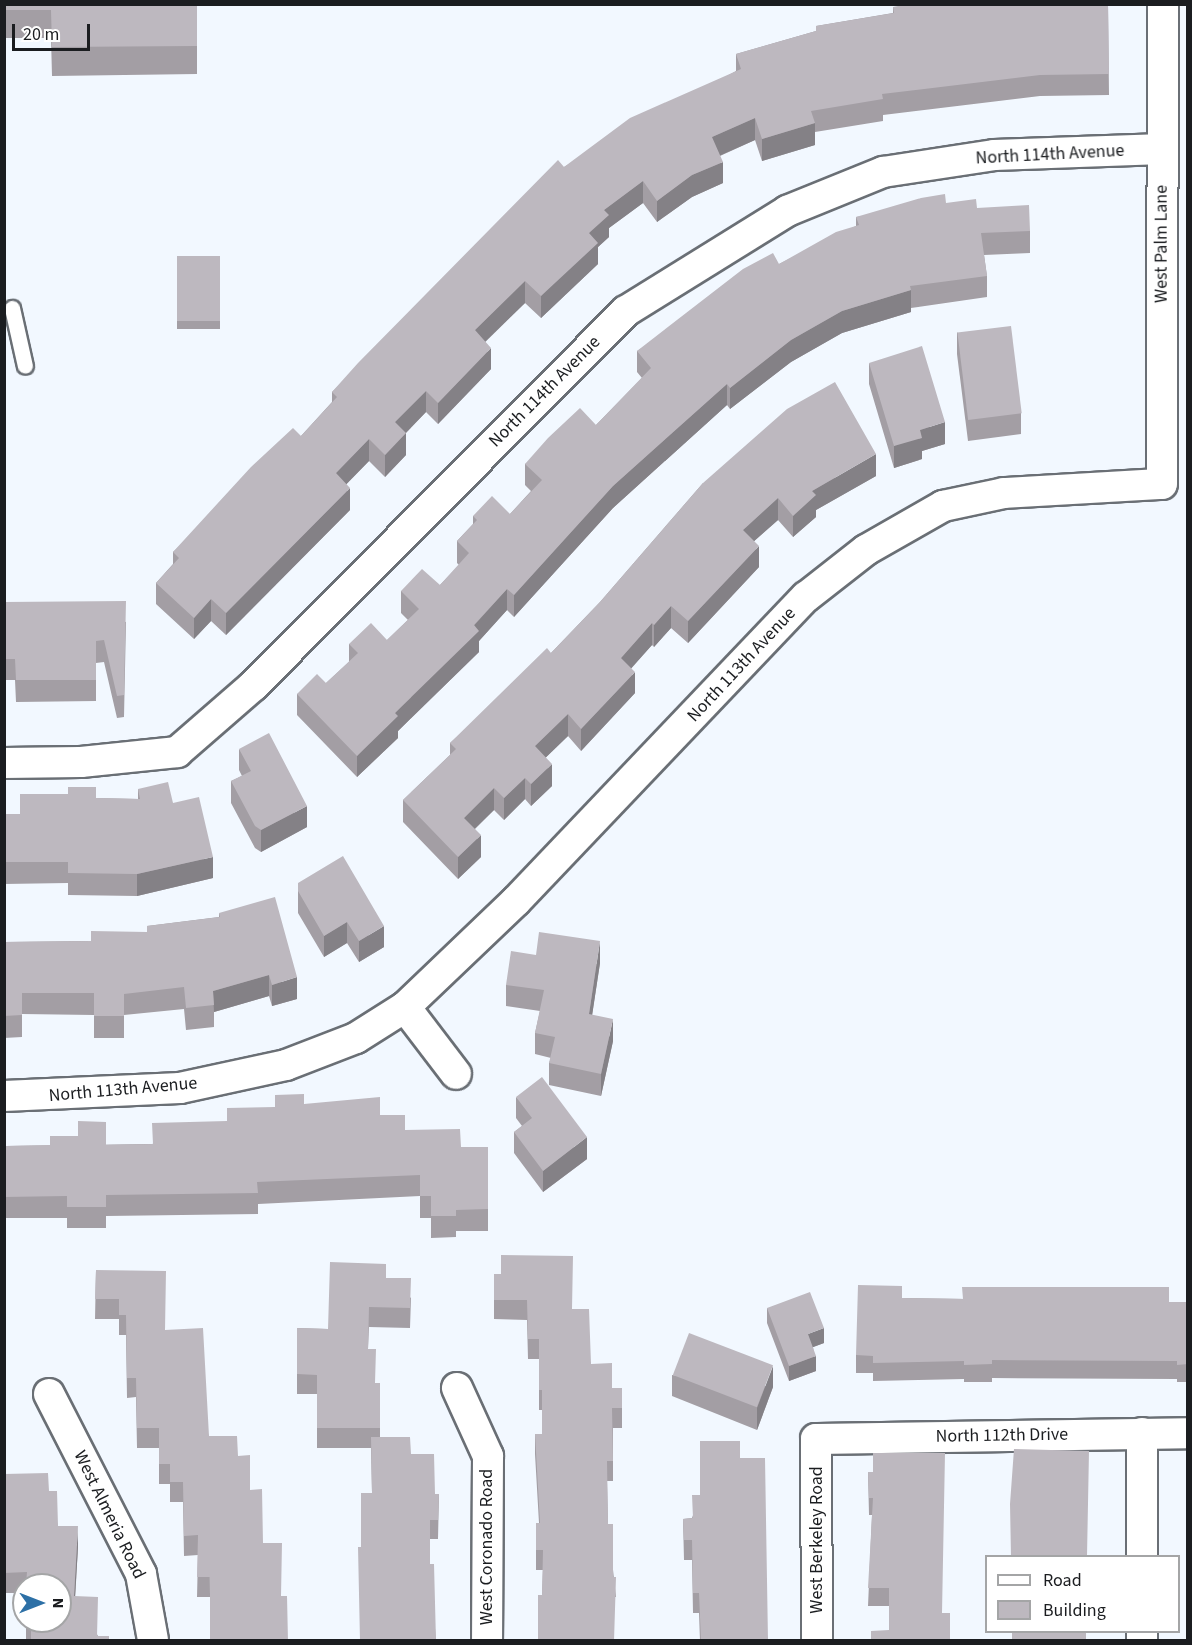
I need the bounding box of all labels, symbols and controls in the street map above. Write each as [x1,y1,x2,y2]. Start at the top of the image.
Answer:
scale bar [15,12,93,50]
text: 20 m [23,22,59,47]
street label: North 114th Avenue [975,140,1125,170]
street label: West Palm Lane [1151,185,1173,303]
street label: North 114th Avenue [485,332,605,452]
street label: North 113th Avenue [683,603,801,727]
street label: North 113th Avenue [48,1073,198,1107]
street label: North 112th Drive [936,1424,1068,1448]
street label: West Almeria Road [69,1447,149,1583]
street label: West Berkeley Road [806,1466,828,1614]
street label: West Coronado Road [476,1469,498,1625]
legend [985,1555,1180,1633]
text: Road [1043,1568,1082,1593]
north arrow [12,1573,72,1633]
text: N [47,1598,69,1608]
text: Building [1043,1598,1106,1623]

